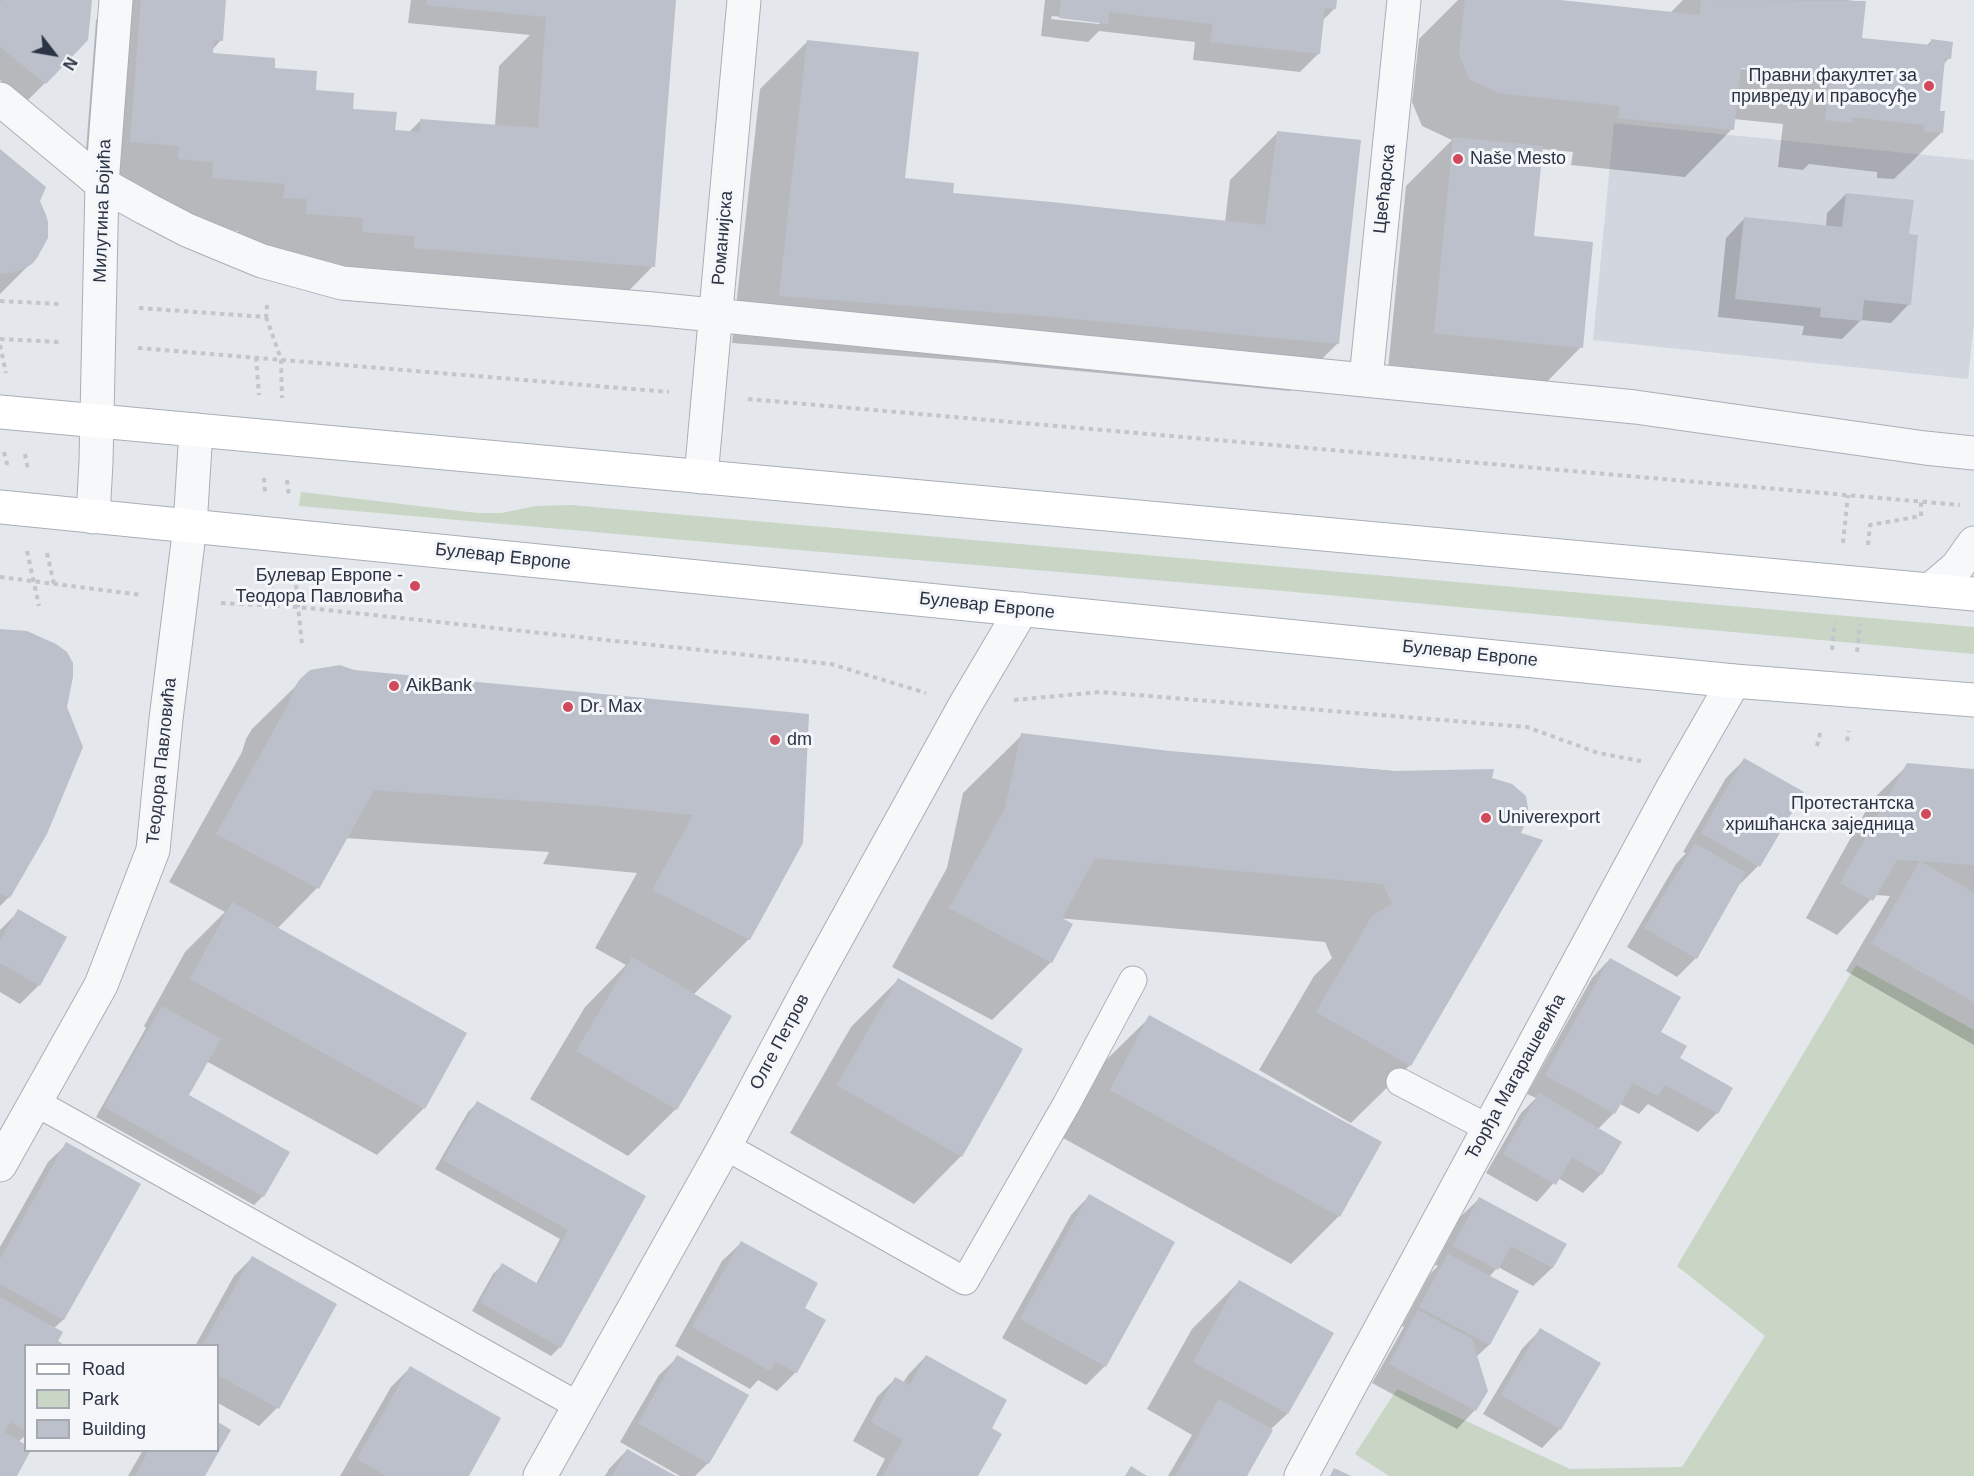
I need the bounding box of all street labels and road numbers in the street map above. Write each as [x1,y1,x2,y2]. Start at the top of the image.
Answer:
street label: Милутина Бојића [90,139,116,283]
street label: Цвећарска [1370,143,1400,235]
street label: Романијска [708,190,738,286]
street label: Булевар Европе [434,539,572,575]
street label: Булевар Европе [918,588,1056,624]
street label: Булевар Европе [1401,636,1539,672]
street label: Теодора Павловића [142,677,182,845]
street label: Олге Петров [746,990,814,1094]
street label: Ђорђа Магарашевића [1461,990,1571,1164]

